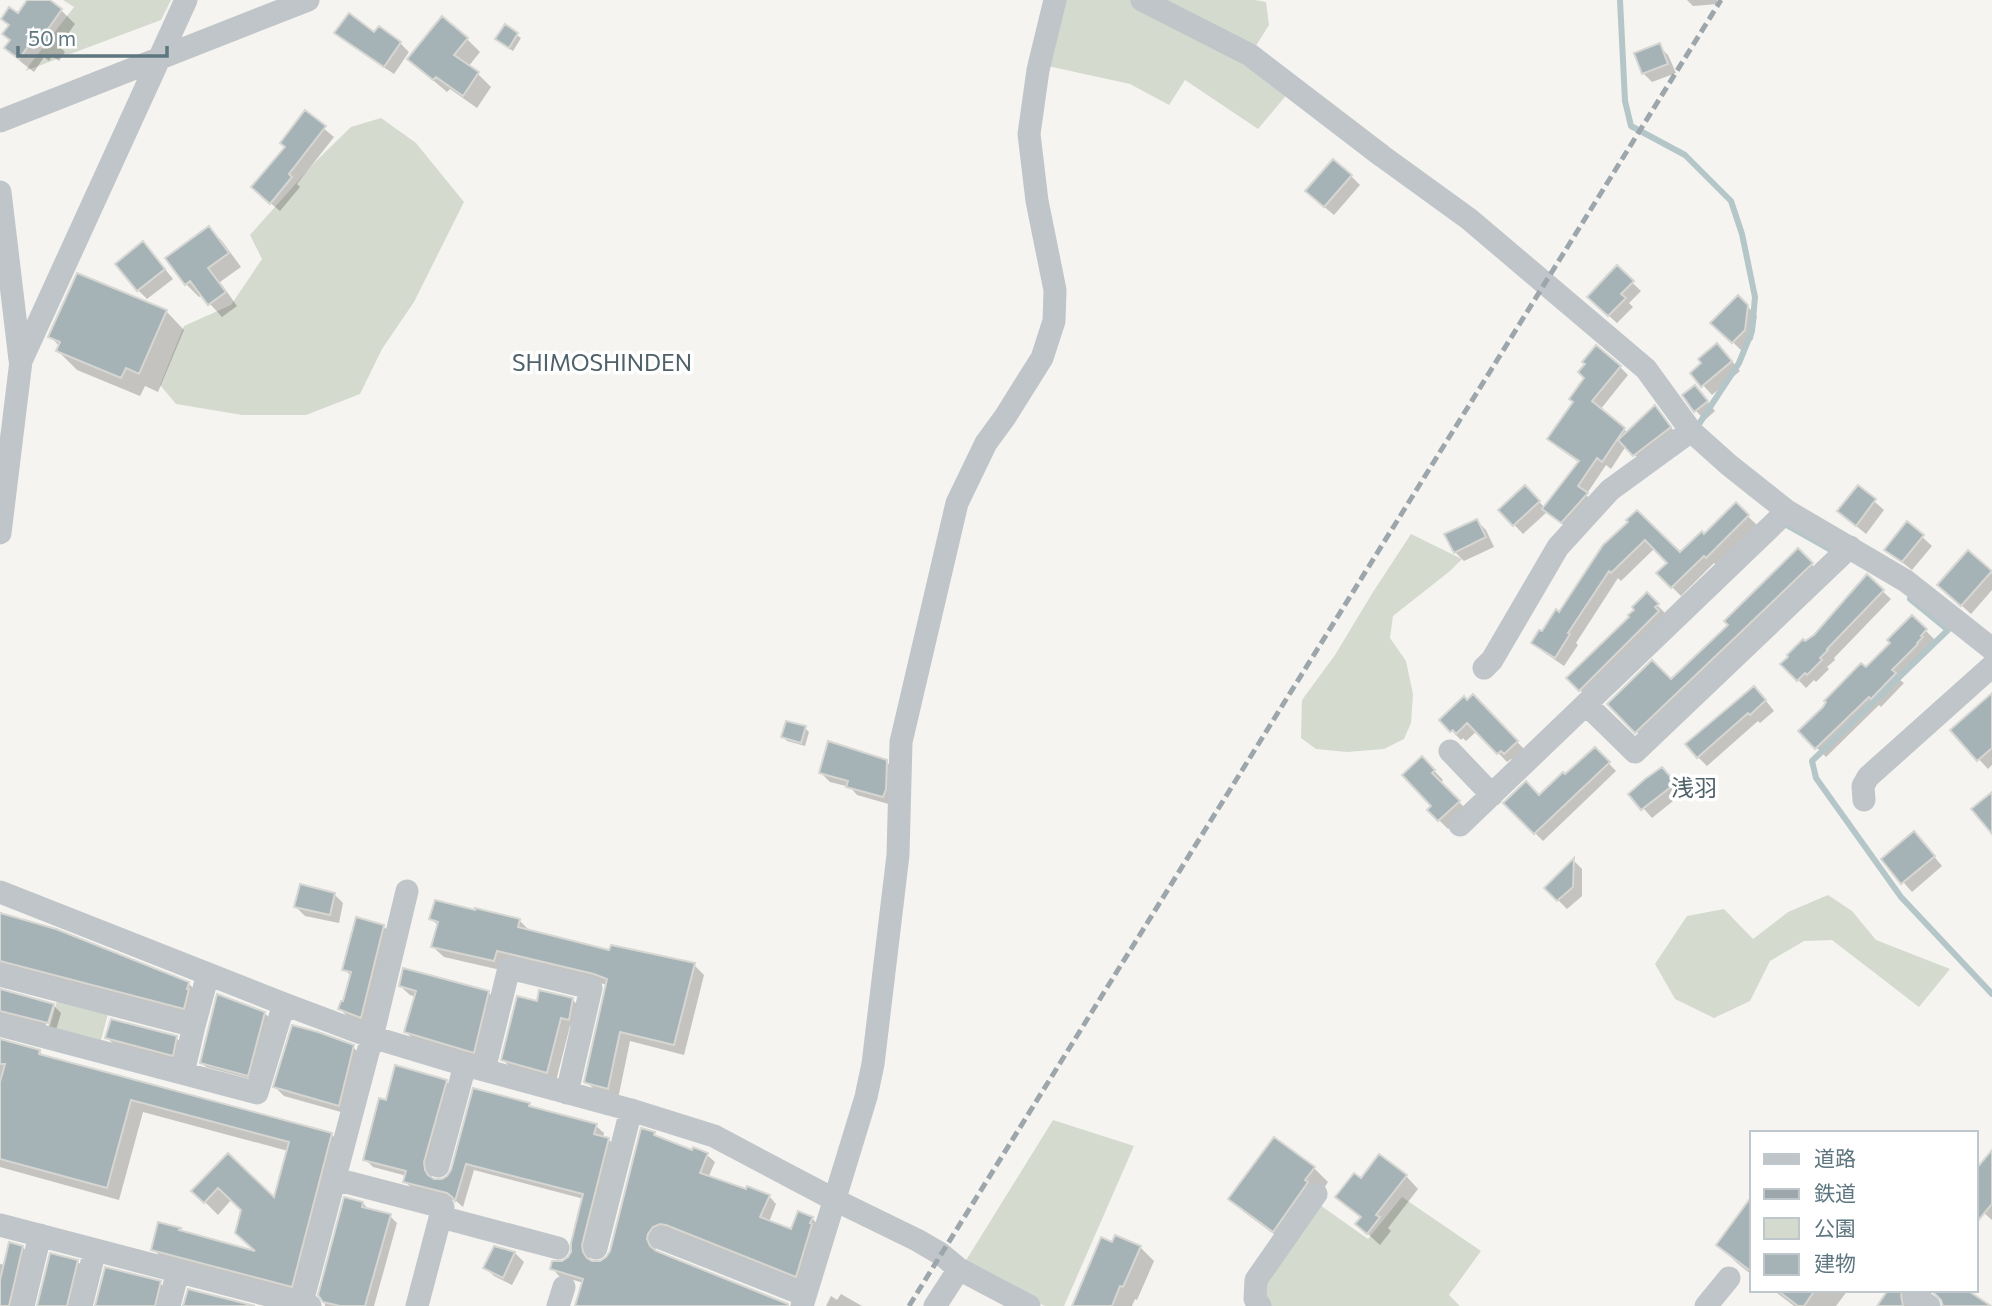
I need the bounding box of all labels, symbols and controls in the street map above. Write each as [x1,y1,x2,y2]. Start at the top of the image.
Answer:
scale bar [18,14,166,58]
text: 50 m [28,25,76,50]
district label: SHIMOSHINDEN [512,348,692,376]
district label: 浅羽 [1671,773,1717,801]
legend [1750,1131,1978,1292]
text: 道路 [1814,1145,1856,1170]
text: 鉄道 [1814,1180,1856,1205]
text: 公園 [1814,1215,1856,1240]
text: 建物 [1814,1250,1856,1275]

